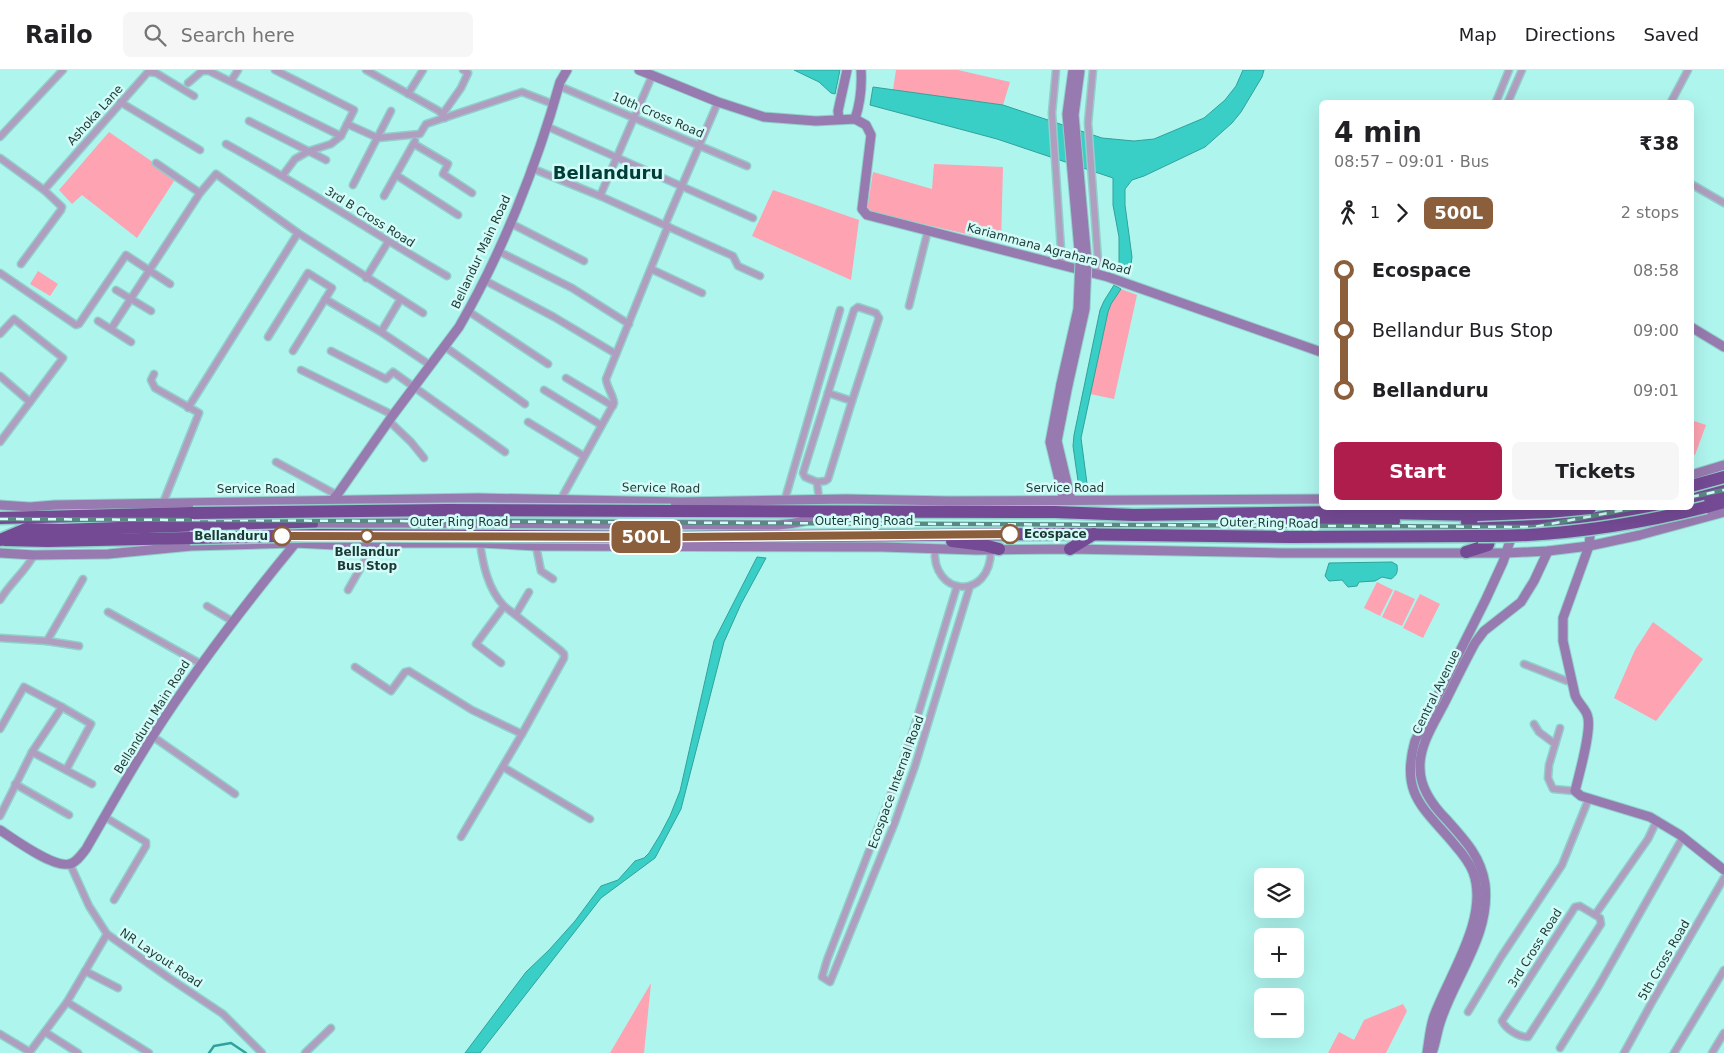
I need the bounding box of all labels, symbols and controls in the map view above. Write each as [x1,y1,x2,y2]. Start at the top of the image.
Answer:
search box [123,12,473,57]
text: Railo [25,21,93,49]
icon: search [141,21,169,49]
text: Search here [181,24,295,46]
text: Map [1459,24,1497,45]
text: Directions [1525,24,1615,45]
text: Saved [1643,24,1699,45]
street label: Ashoka Lane [64,82,126,148]
street label: 10th Cross Road [610,89,706,141]
text: 4 min [1334,116,1422,149]
text: ₹38 [1639,132,1679,154]
text: 08:57 – 09:01 · Bus [1334,152,1489,171]
district label: Bellanduru [553,162,663,183]
street label: 3rd B Cross Road [323,184,417,250]
street label: Bellandur Main Road [448,193,514,311]
icon: walk [1334,199,1362,227]
icon: forward [1388,199,1416,227]
text: 500L [1434,202,1483,223]
text: 1 [1370,203,1380,222]
text: 2 stops [1621,203,1679,222]
street label: Kariammana Agrahara Road [965,220,1133,278]
text: Ecospace [1372,259,1471,281]
text: 08:58 [1633,261,1679,280]
text: Bellandur Bus Stop [1372,319,1553,341]
text: 09:00 [1633,321,1679,340]
text: Bellanduru [1372,379,1489,401]
text: 09:01 [1633,381,1679,400]
button: Start [1334,442,1502,500]
button: Tickets [1512,442,1679,500]
street label: Service Road [622,480,700,496]
street label: Service Road [1026,481,1104,495]
street label: Service Road [217,482,295,496]
street label: Outer Ring Road [815,514,913,528]
street label: Outer Ring Road [410,515,508,529]
street label: Outer Ring Road [1220,515,1318,531]
line badge: 500L [611,521,681,553]
marker: Ecospace [1000,524,1020,544]
marker: Bellanduru [272,526,292,546]
text: 500L [621,526,671,547]
place label: Ecospace [1024,527,1087,541]
place label: Bellanduru [194,529,268,543]
marker: Bellandur Bus Stop [360,529,374,543]
place label: Bellandur Bus Stop [334,545,400,573]
street label: Central Avenue [1410,648,1462,736]
street label: Bellanduru Main Road [111,658,193,776]
street label: Ecospace Internal Road [865,713,927,851]
map controls [1254,868,1304,1038]
button: layers [1254,868,1304,918]
street label: 3rd Cross Road [1505,906,1565,990]
street label: 5th Cross Road [1635,917,1693,1003]
street label: NR Layout Road [117,925,205,991]
button: + [1254,928,1304,978]
button: − [1254,988,1304,1038]

